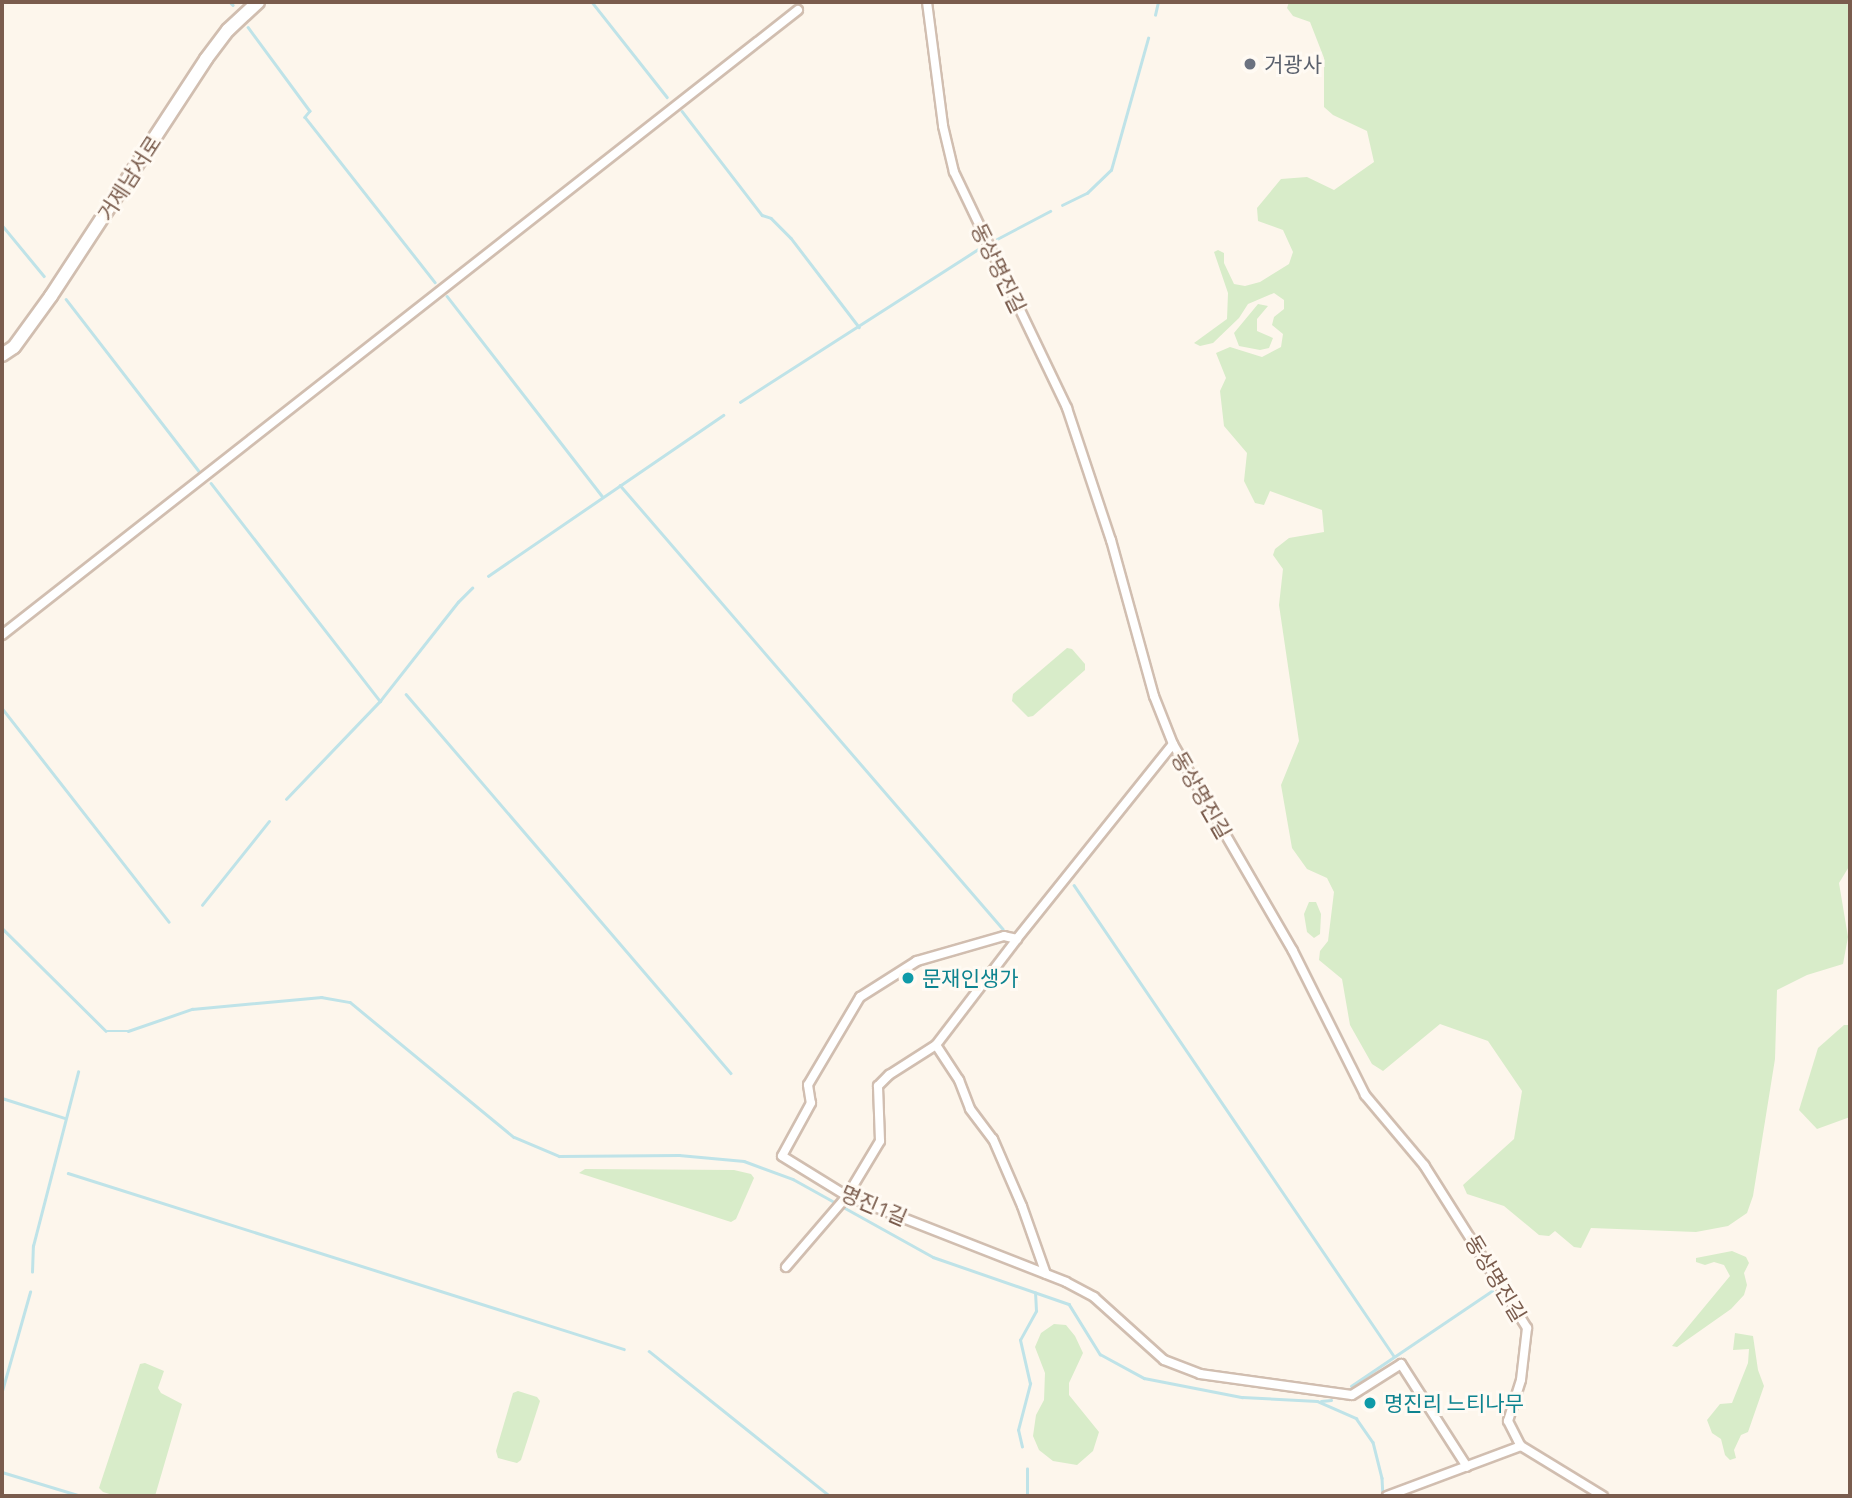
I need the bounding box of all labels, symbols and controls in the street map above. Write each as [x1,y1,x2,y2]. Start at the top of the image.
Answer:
place label: 거광사 [1264,51,1322,77]
marker: 거광사 [1242,56,1258,72]
street label: 거제남서로 [92,131,166,225]
street label: 동상명진길 [967,219,1031,317]
street label: 동상명진길 [1167,747,1237,843]
place label: 문재인생가 [922,965,1019,991]
marker: 문재인생가 [900,970,916,986]
street label: 명진1길 [837,1180,911,1230]
street label: 동상명진길 [1460,1230,1532,1326]
place label: 명진리 느티나무 [1384,1390,1524,1416]
marker: 명진리 느티나무 [1362,1395,1378,1411]

